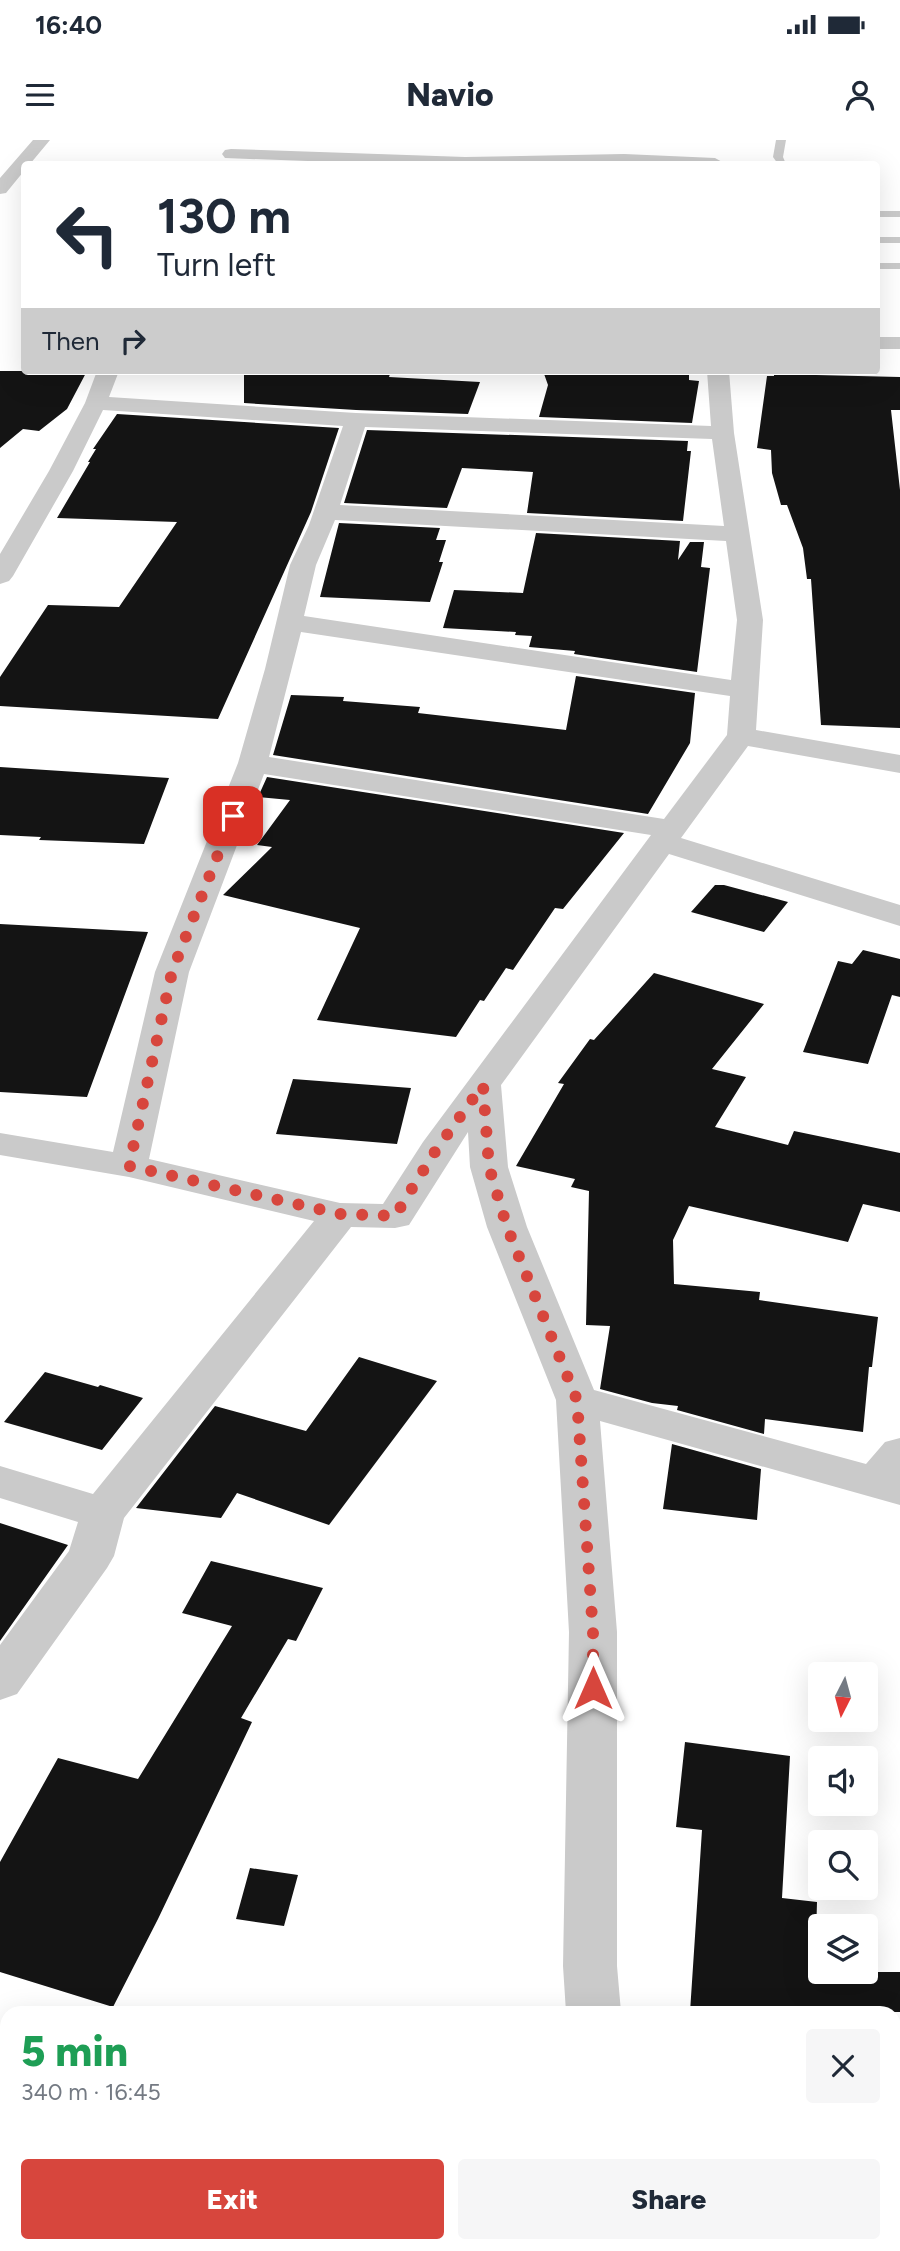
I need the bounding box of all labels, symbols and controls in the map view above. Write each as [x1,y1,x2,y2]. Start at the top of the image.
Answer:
text: 16:40 [35,9,102,41]
icon: menu [21,76,59,114]
text: Navio [406,76,494,114]
icon: person [841,76,879,114]
text: 130 m [157,186,291,245]
icon: left [42,189,133,280]
text: Turn left [157,246,276,284]
icon: right [114,322,152,360]
text: Then [42,325,100,357]
pin [203,786,263,846]
icon: arrive [214,797,252,835]
position arrow [556,1651,630,1725]
north arrow [808,1662,878,1732]
map controls [808,1662,878,1984]
button: sound [808,1746,878,1816]
button: search [808,1830,878,1900]
button: layers [808,1914,878,1984]
text: 5 min [21,2026,128,2077]
button: close [806,2029,880,2103]
text: 340 m · 16:45 [21,2078,161,2106]
button: Exit [21,2159,444,2239]
button: Share [458,2159,880,2239]

